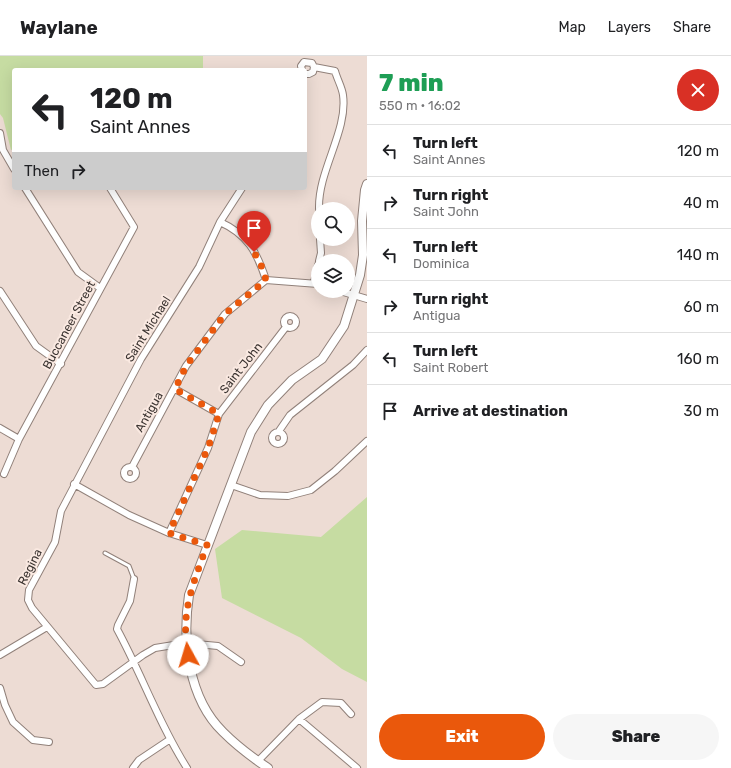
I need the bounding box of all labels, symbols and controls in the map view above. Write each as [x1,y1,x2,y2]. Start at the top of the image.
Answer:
text: Waylane [20,16,98,39]
text: Map [559,19,586,36]
text: Layers [608,19,651,36]
text: Share [673,19,711,36]
text: 7 min [379,69,444,97]
button: close [677,69,719,111]
text: 120 m [90,82,173,115]
icon: left [24,84,76,136]
text: 550 m · 16:02 [379,98,461,113]
text: Saint Annes [90,116,190,138]
text: Turn left [413,134,478,152]
icon: left [379,140,401,162]
text: 120 m [677,142,719,160]
text: Saint Annes [413,152,486,167]
icon: right [67,160,89,182]
text: Then [24,162,59,180]
text: Turn right [413,186,488,204]
icon: right [379,192,401,214]
text: 40 m [683,194,719,212]
map controls [311,202,355,298]
button: search [311,202,355,246]
text: Saint John [413,204,479,219]
pin [237,211,271,252]
icon: arrive [243,217,265,239]
text: Turn left [413,238,478,256]
icon: left [379,244,401,266]
text: 140 m [677,246,719,264]
button: layers [311,254,355,298]
text: Dominica [413,256,470,271]
street label: Buccaneer Street [40,278,98,371]
text: Turn right [413,290,488,308]
street label: Saint Michael [122,294,174,364]
icon: right [379,296,401,318]
text: 60 m [683,298,719,316]
text: Antigua [413,308,461,323]
street label: Saint John [217,340,265,396]
text: Turn left [413,342,478,360]
icon: left [379,348,401,370]
text: 160 m [677,350,719,368]
text: Saint Robert [413,360,488,375]
street label: Antigua [132,389,166,435]
icon: arrive [379,400,401,422]
text: Arrive at destination [413,402,568,420]
text: 30 m [683,402,719,420]
street label: Regina [15,547,45,587]
position arrow [167,634,209,676]
button: Exit [379,714,545,760]
button: Share [553,714,719,760]

